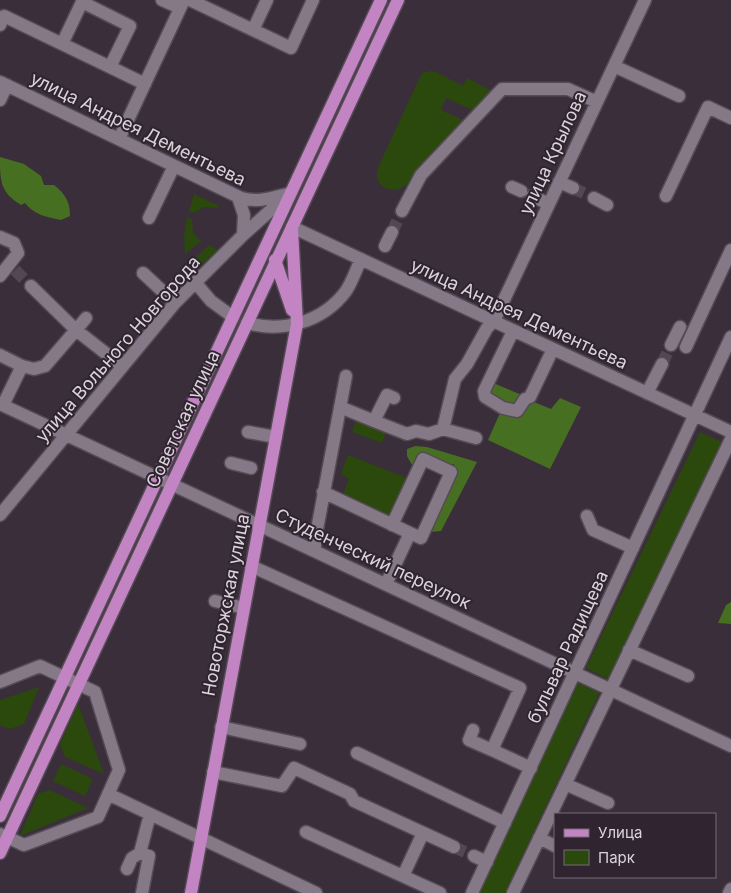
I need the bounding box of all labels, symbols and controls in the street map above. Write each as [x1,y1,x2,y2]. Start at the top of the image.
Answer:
street label: улица Андрея Дементьева [27,67,249,190]
street label: улица Крылова [515,88,590,218]
street label: улица Вольного Новгорода [31,251,204,446]
street label: улица Андрея Дементьева [407,254,631,373]
street label: Советская улица [142,347,224,491]
street label: Студенческий переулок [272,504,475,613]
street label: Новоторжская улица [198,512,253,698]
street label: бульвар Радищева [523,567,612,726]
legend [554,813,716,878]
text: Улица [598,823,642,842]
text: Парк [598,848,635,867]

